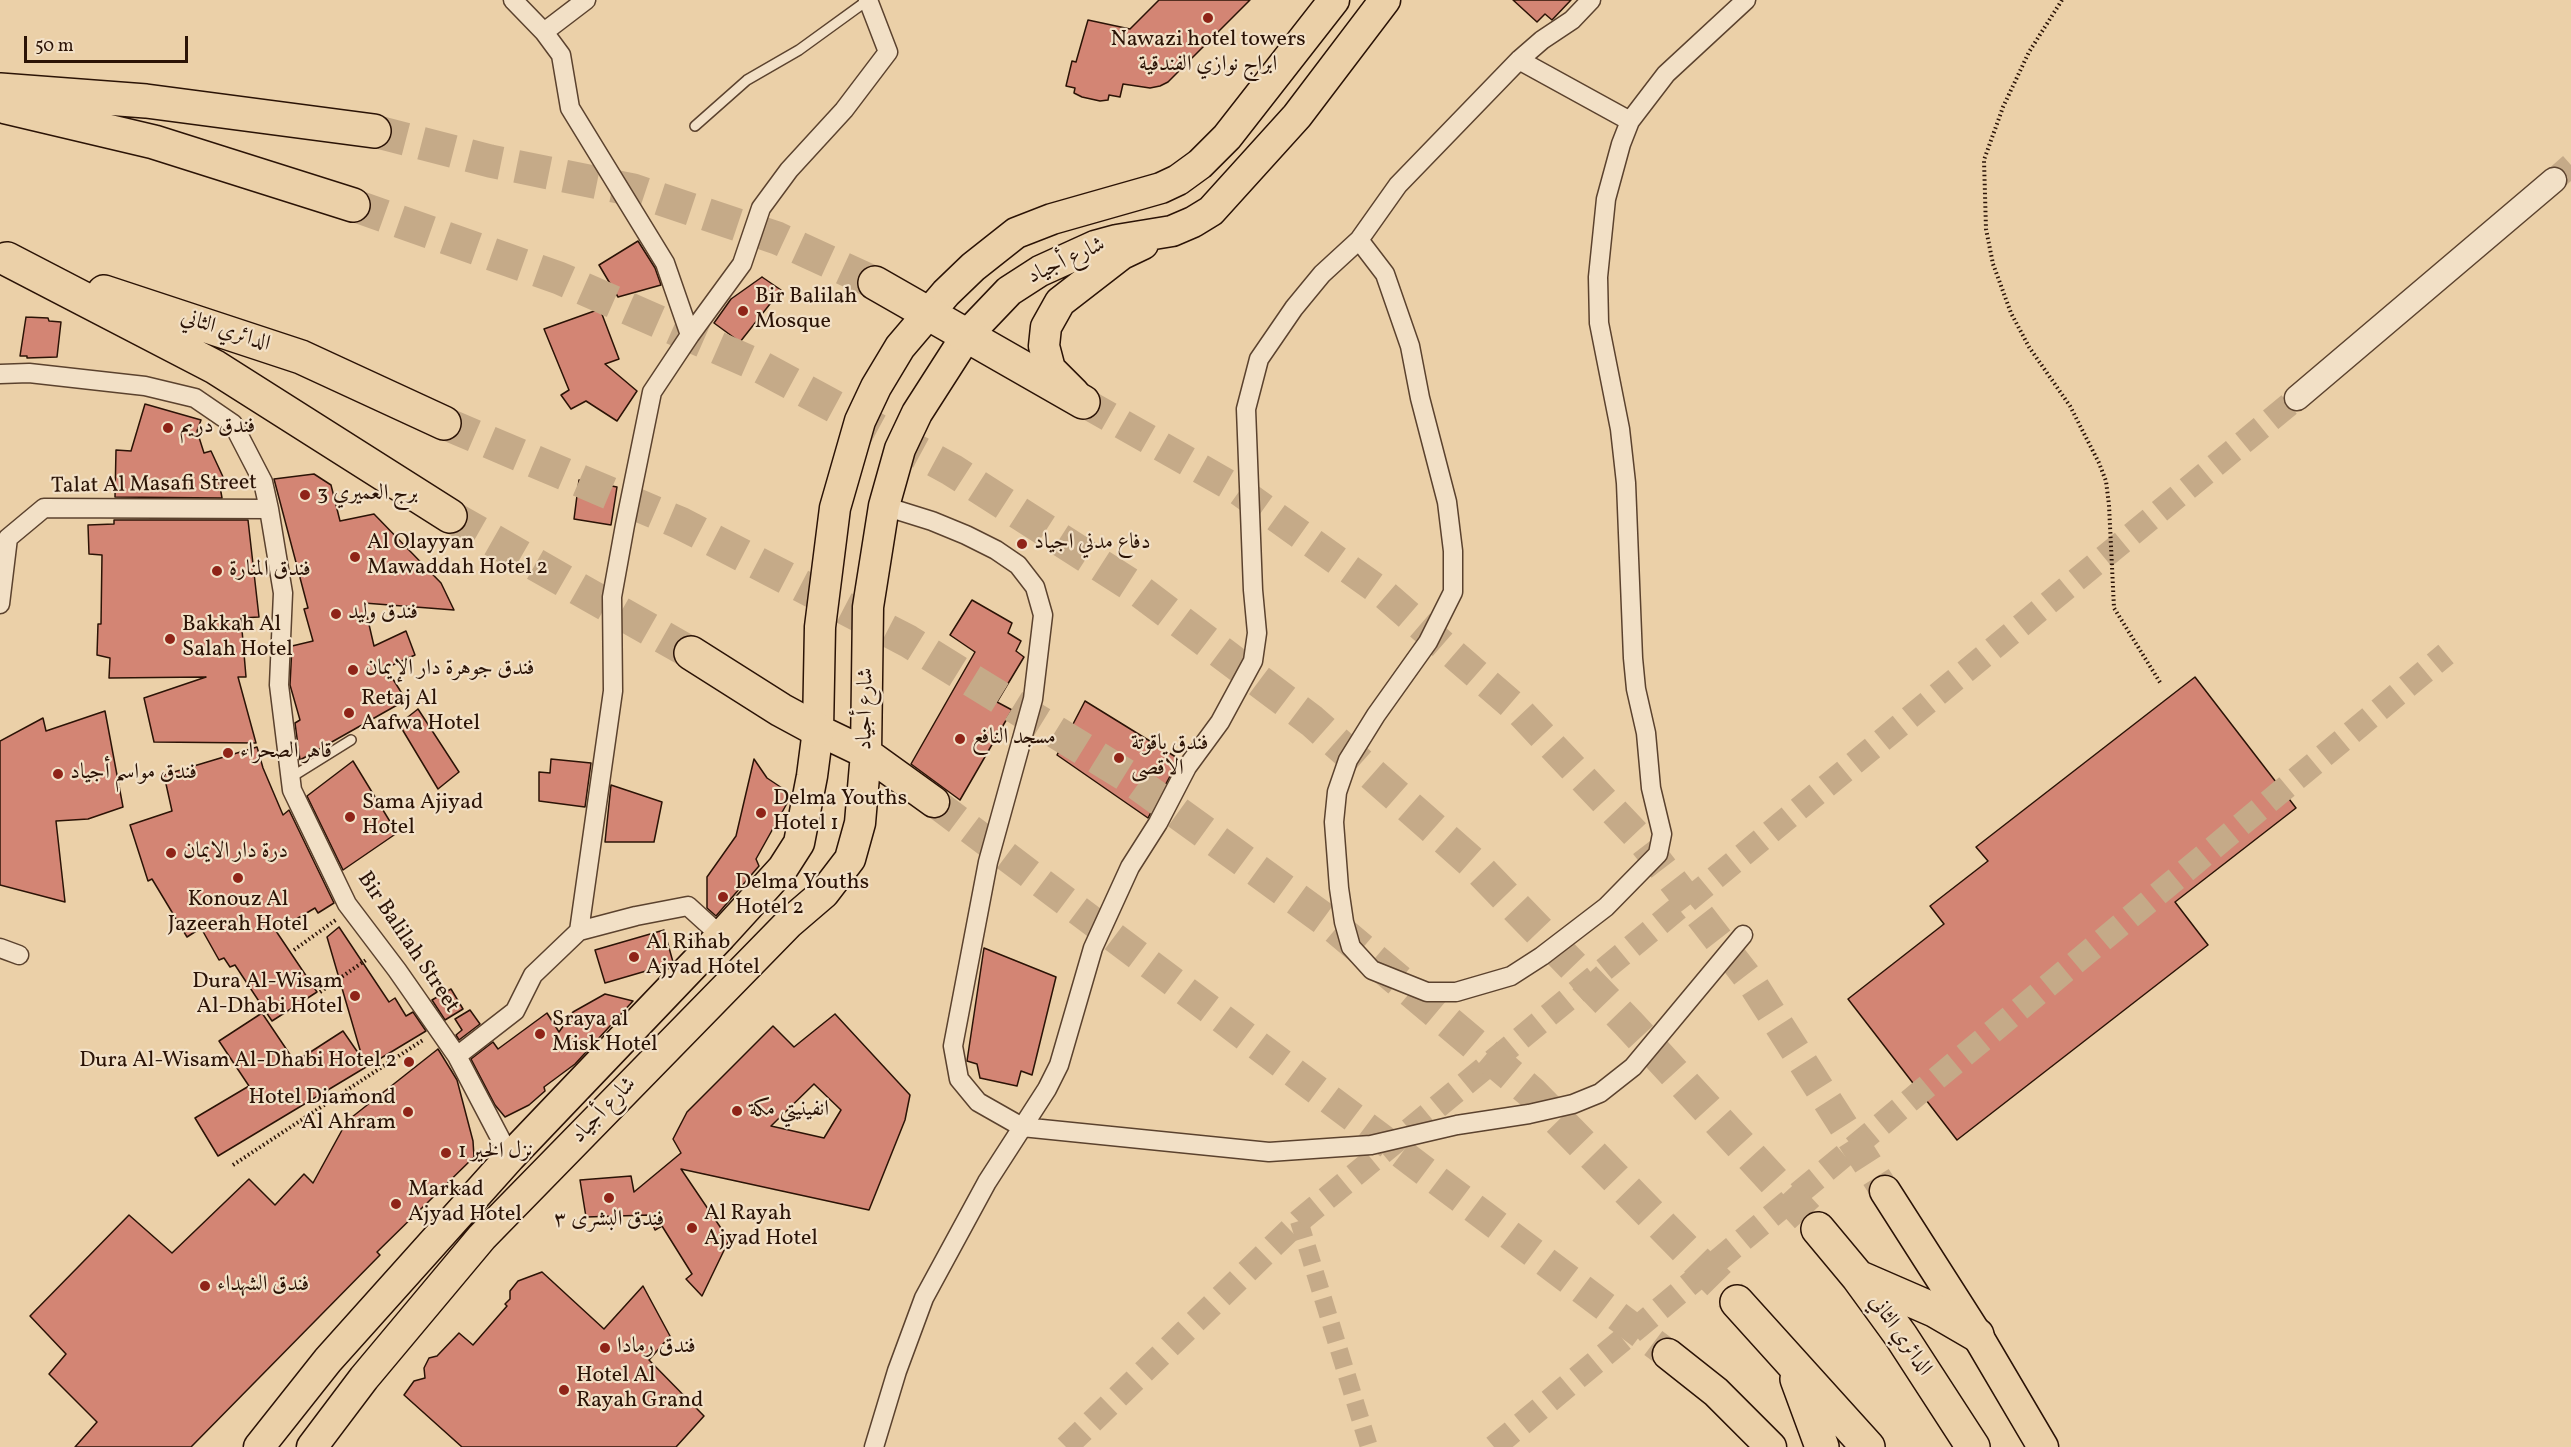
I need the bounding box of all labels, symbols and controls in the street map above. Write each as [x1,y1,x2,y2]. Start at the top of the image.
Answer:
marker: Nawazi hotel towers ابراج نوازي الفندقية [1201,11,1215,25]
scale bar [27,24,190,62]
place label: Nawazi hotel towers ابراج نوازي الفندقية [1110,28,1306,80]
text: 50 m [35,34,74,59]
street label: شارع أجياد [1024,233,1110,291]
place label: Bir Balilah Mosque [755,285,857,336]
marker: Bir Balilah Mosque [736,304,750,318]
street label: الدائري الثاني [177,305,273,359]
place label: فندق دريم [180,415,255,441]
marker: فندق دريم [161,421,175,435]
street label: Talat Al Masafi Street [51,471,257,501]
place label: برج العميري 3 [317,482,418,508]
marker: برج العميري 3 [298,488,312,502]
place label: Al Olayyan Mawaddah Hotel 2 [367,531,548,582]
place label: دفاع مدني اجياد [1034,531,1151,557]
marker: دفاع مدني اجياد [1015,537,1029,551]
marker: Al Olayyan Mawaddah Hotel 2 [348,550,362,564]
place label: فندق المنارة [229,558,311,584]
marker: فندق المنارة [210,564,224,578]
place label: فندق وليد [348,601,418,627]
marker: فندق وليد [329,607,343,621]
place label: Bakkah Al Salah Hotel [182,613,293,664]
marker: Bakkah Al Salah Hotel [163,632,177,646]
place label: فندق جوهرة دار الإيمان [365,657,535,683]
marker: فندق جوهرة دار الإيمان [346,663,360,677]
street label: شارع أجياد [853,668,881,750]
place label: Retaj Al Aafwa Hotel [361,687,480,738]
marker: Retaj Al Aafwa Hotel [342,706,356,720]
place label: مسجد النافع [972,726,1056,752]
marker: مسجد النافع [953,732,967,746]
place label: فندق ياقوتة الاقصى [1131,732,1209,784]
place label: قاهر الصحراء [240,740,332,766]
marker: قاهر الصحراء [221,746,235,760]
marker: فندق ياقوتة الاقصى [1112,751,1126,765]
place label: فندق مواسم أجياد [70,761,197,787]
marker: فندق مواسم أجياد [51,767,65,781]
place label: Delma Youths Hotel 1 [773,787,907,838]
place label: Sama Ajiyad Hotel [362,791,483,842]
marker: Delma Youths Hotel 1 [754,806,768,820]
marker: Sama Ajiyad Hotel [343,810,357,824]
place label: درة دار الايمان [183,840,288,866]
marker: درة دار الايمان [164,846,178,860]
street label: Bir Balilah Street [350,867,464,1019]
marker: Konouz Al Jazeerah Hotel [231,871,245,885]
place label: Delma Youths Hotel 2 [735,871,869,922]
place label: Konouz Al Jazeerah Hotel [168,888,308,939]
marker: Delma Youths Hotel 2 [716,890,730,904]
place label: Al Rihab Ajyad Hotel [646,931,760,982]
marker: Al Rihab Ajyad Hotel [627,950,641,964]
place label: Dura Al-Wisam Al-Dhabi Hotel [192,970,343,1022]
marker: Dura Al-Wisam Al-Dhabi Hotel [348,989,362,1003]
place label: Sraya al Misk Hotel [552,1008,658,1060]
marker: Sraya al Misk Hotel [533,1027,547,1041]
place label: Dura Al-Wisam Al-Dhabi Hotel 2 [79,1049,397,1075]
marker: Dura Al-Wisam Al-Dhabi Hotel 2 [402,1055,416,1069]
street label: شارع أجياد [567,1072,643,1150]
place label: Hotel Diamond Al Ahram [248,1086,396,1138]
place label: انفينيتي مكة [749,1098,829,1124]
marker: انفينيتي مكة [730,1104,744,1118]
marker: Hotel Diamond Al Ahram [401,1105,415,1119]
place label: نزل الخير 1 [458,1140,533,1166]
marker: نزل الخير 1 [439,1146,453,1160]
place label: Markad Ajyad Hotel [408,1178,522,1230]
marker: فندق البشرى ٣ [602,1191,616,1205]
marker: Markad Ajyad Hotel [389,1197,403,1211]
place label: Al Rayah Ajyad Hotel [704,1202,818,1254]
place label: فندق البشرى ٣ [554,1208,664,1234]
marker: Al Rayah Ajyad Hotel [685,1221,699,1235]
place label: فندق الشهداء [217,1273,309,1299]
marker: فندق الشهداء [198,1279,212,1293]
street label: الدائري الثاني [1862,1290,1936,1382]
place label: فندق رمادا [617,1335,696,1361]
marker: فندق رمادا [598,1341,612,1355]
place label: Hotel Al Rayah Grand [576,1364,704,1416]
marker: Hotel Al Rayah Grand [557,1383,571,1397]

